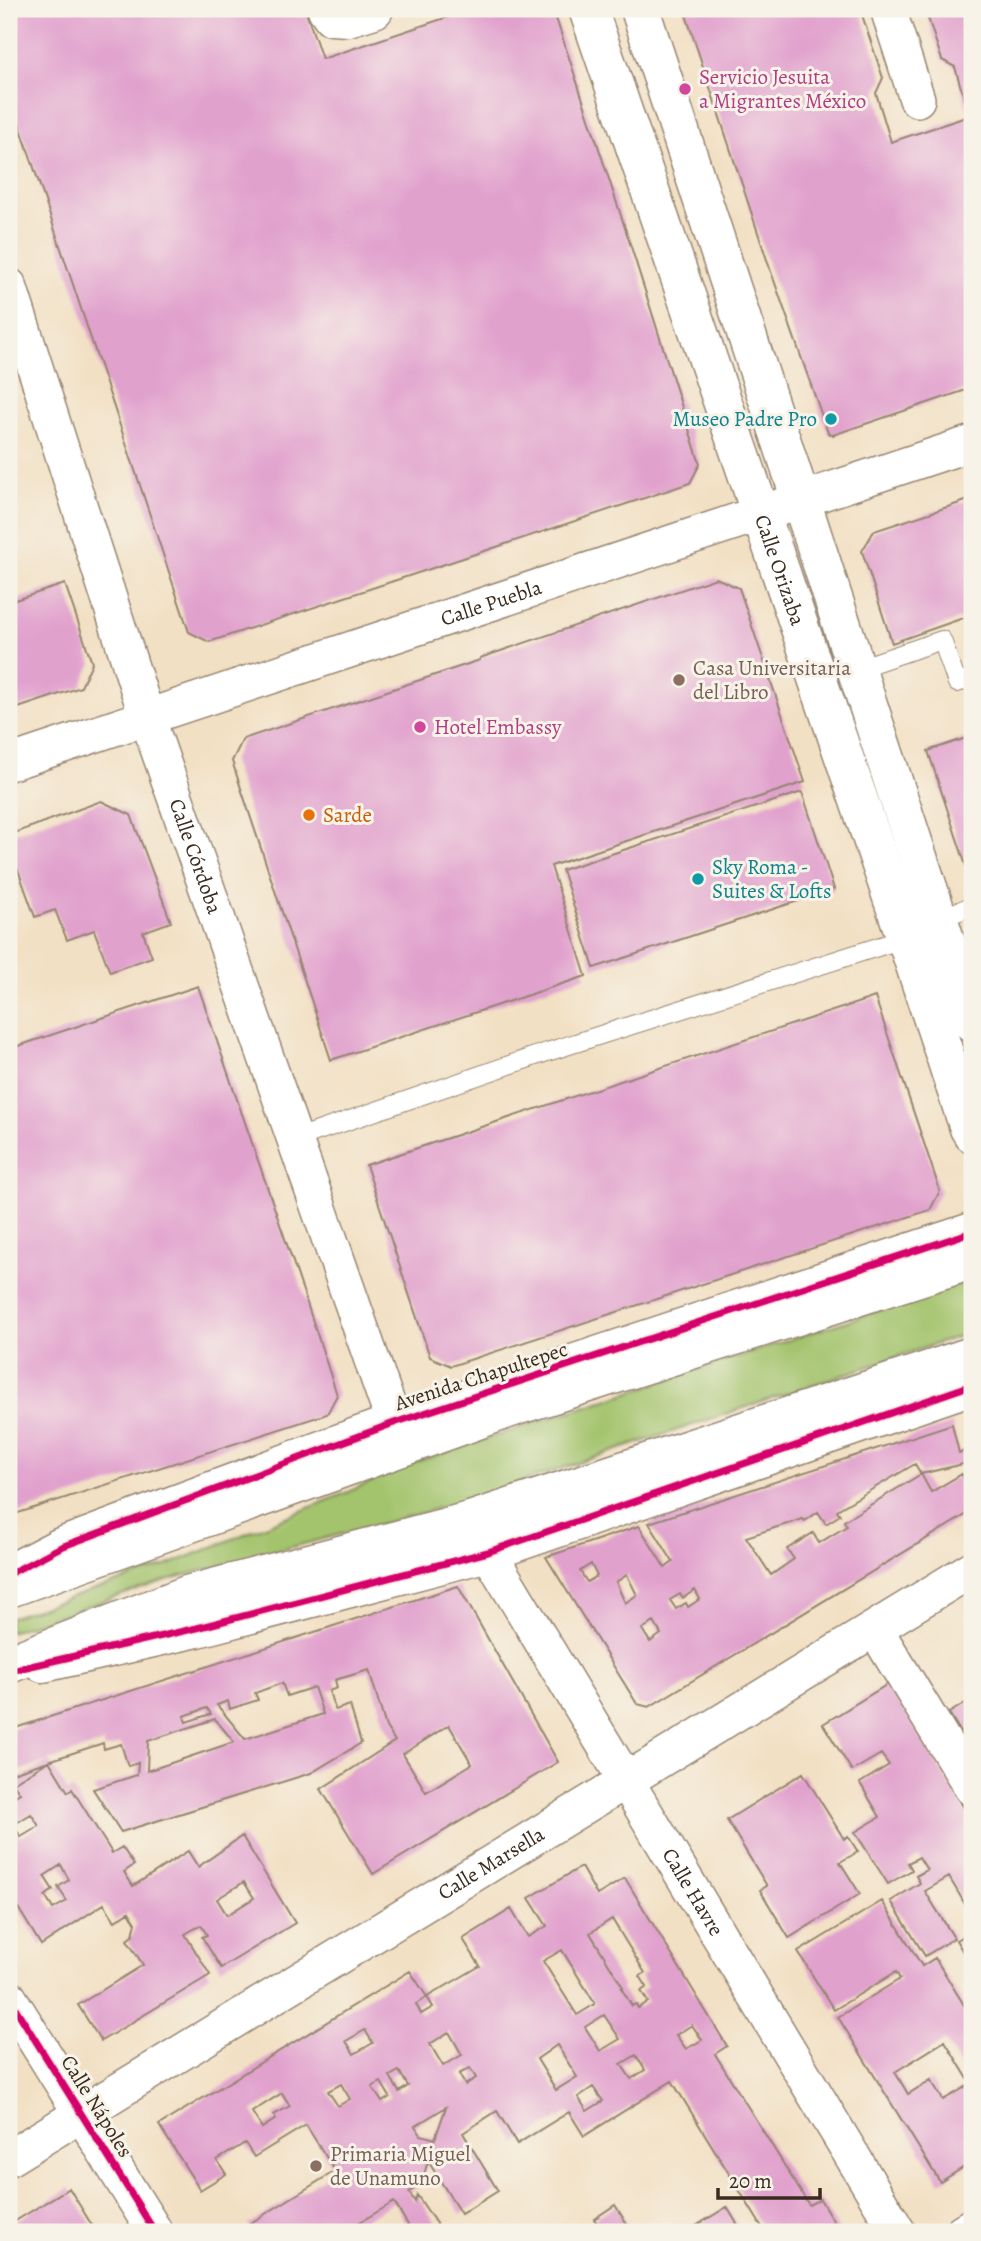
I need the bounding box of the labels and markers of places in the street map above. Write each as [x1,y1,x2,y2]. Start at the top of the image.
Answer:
place label: Servicio Jesuita a Migrantes México [699,63,866,115]
marker: Servicio Jesuita a Migrantes México [677,81,693,97]
place label: Museo Padre Pro [673,405,817,433]
marker: Museo Padre Pro [823,411,839,427]
place label: Casa Universitaria del Libro [693,654,851,706]
marker: Casa Universitaria del Libro [671,672,687,688]
place label: Hotel Embassy [434,713,562,741]
marker: Hotel Embassy [412,719,428,735]
place label: Sarde [323,801,372,829]
marker: Sarde [301,807,317,823]
place label: Sky Roma - Suites & Lofts [712,853,831,905]
marker: Sky Roma - Suites & Lofts [690,871,706,887]
place label: Primaria Miguel de Unamuno [330,2140,470,2192]
marker: Primaria Miguel de Unamuno [308,2158,324,2174]

